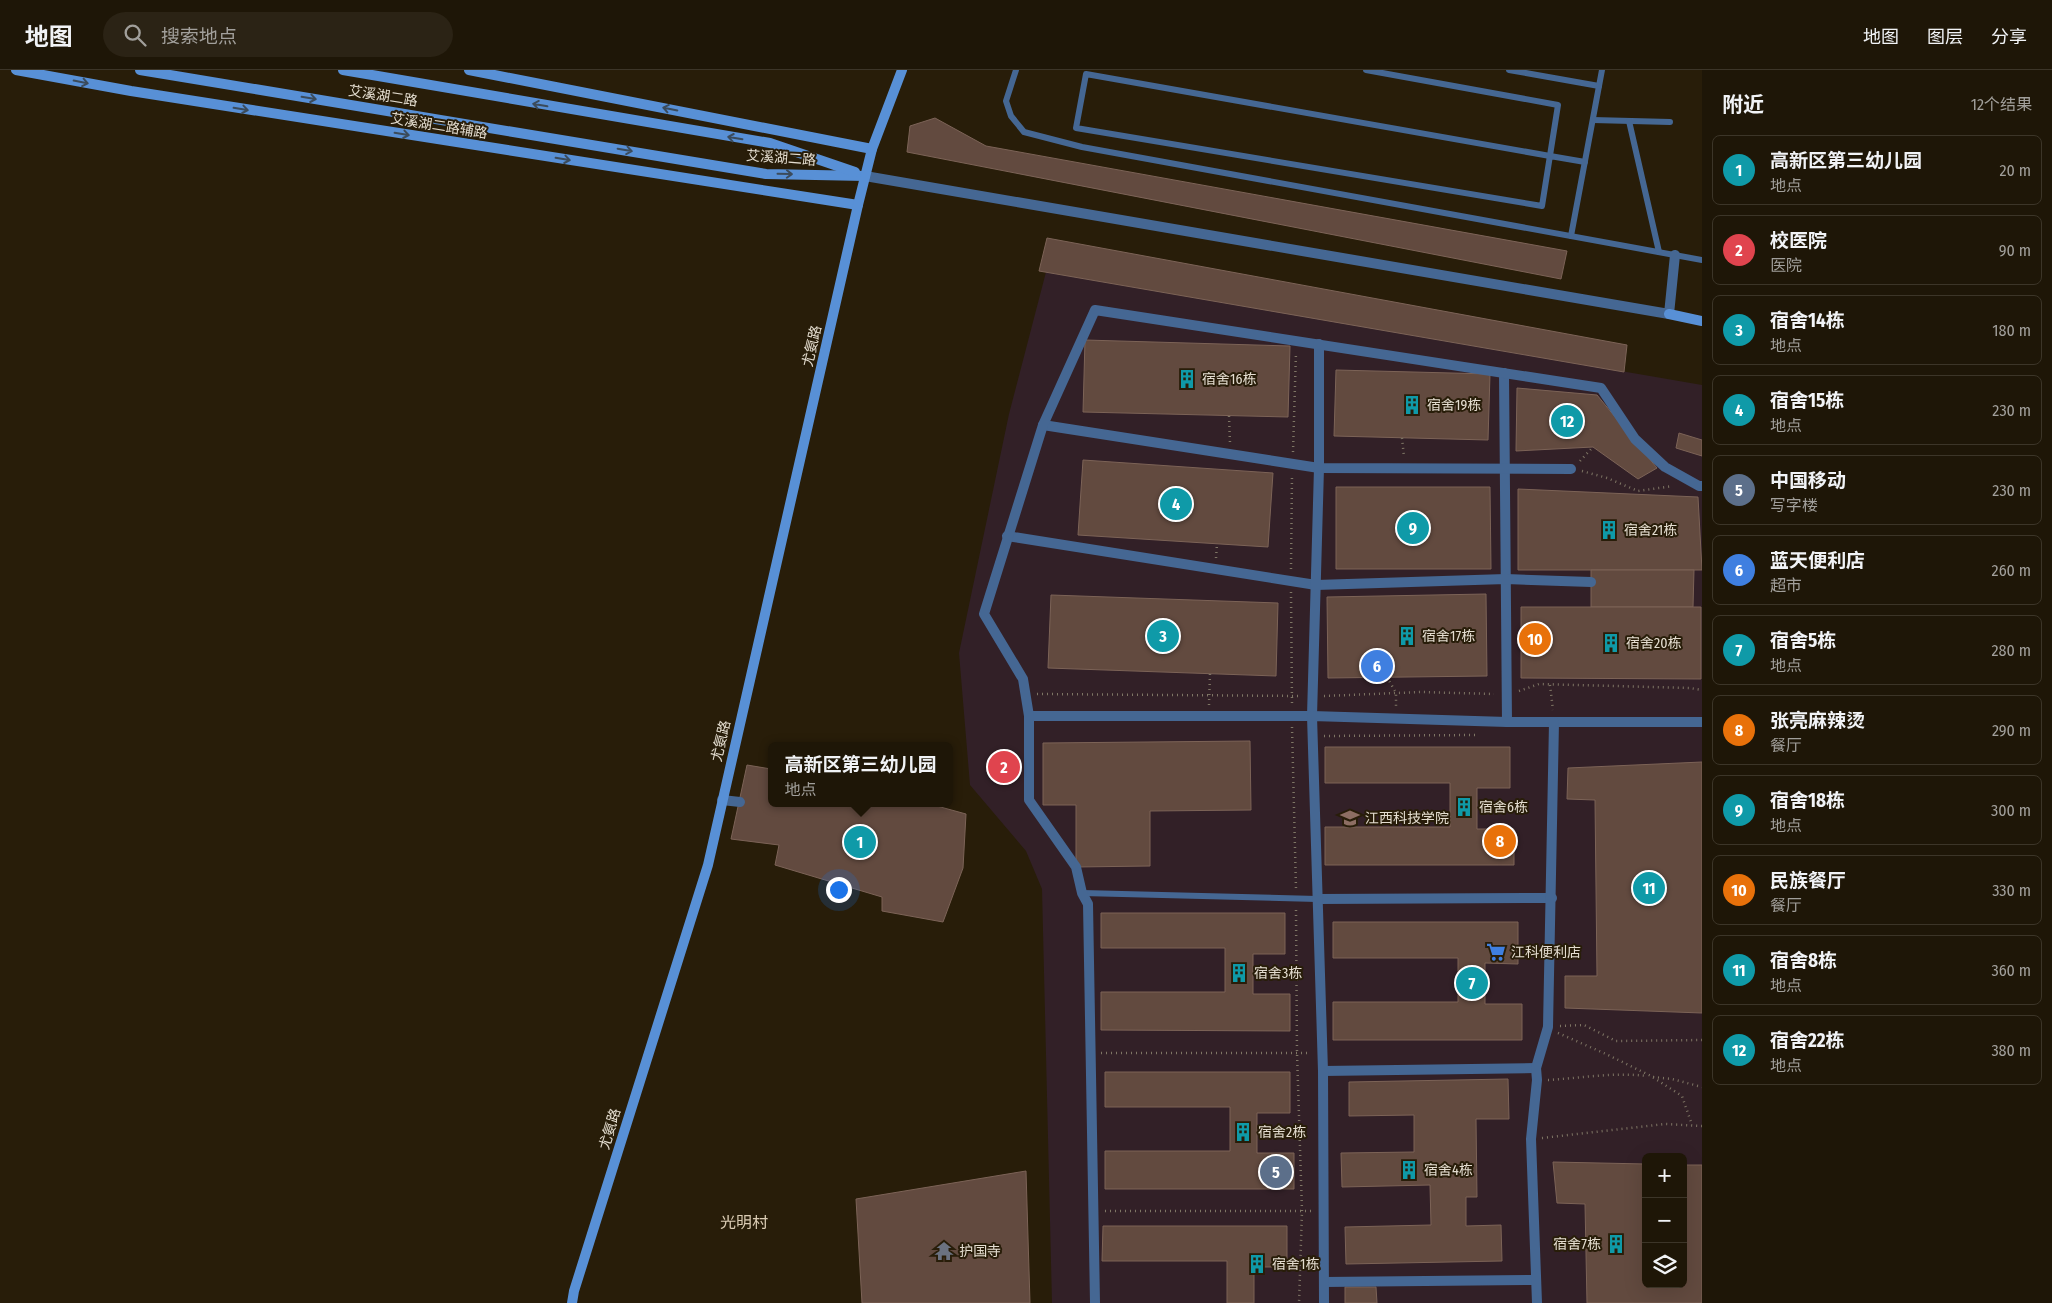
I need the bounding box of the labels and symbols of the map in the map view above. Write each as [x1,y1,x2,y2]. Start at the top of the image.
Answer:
one-way arrow [73,78,89,87]
street label: 艾溪湖二路 [347,82,419,110]
one-way arrow [300,93,316,103]
one-way arrow [532,99,548,109]
one-way arrow [233,104,249,114]
one-way arrow [662,104,678,114]
street label: 艾溪湖二路辅路 [389,110,489,142]
one-way arrow [394,129,410,139]
one-way arrow [727,132,743,142]
one-way arrow [616,145,632,155]
street label: 艾溪湖二路 [745,147,817,169]
one-way arrow [554,154,570,164]
one-way arrow [776,169,793,179]
street label: 尤氨路 [799,324,825,368]
building icon: 宿舍16栋 [1176,368,1198,390]
place label: 宿舍16栋 [1202,371,1256,388]
building icon: 宿舍19栋 [1401,394,1423,416]
place label: 宿舍19栋 [1427,397,1481,414]
pin: 12 [1551,402,1583,440]
pin: 4 [1160,485,1192,523]
pin: 9 [1397,509,1429,547]
building icon: 宿舍21栋 [1598,519,1620,541]
place label: 宿舍21栋 [1624,522,1677,539]
pin: 3 [1147,617,1179,655]
pin: 10 [1519,620,1551,658]
building icon: 宿舍17栋 [1396,625,1418,647]
place label: 宿舍17栋 [1422,628,1475,645]
building icon: 宿舍20栋 [1600,632,1622,654]
place label: 宿舍20栋 [1626,635,1681,652]
pin: 6 [1361,647,1393,685]
street label: 尤氨路 [708,719,734,763]
pin: 2 [988,748,1020,786]
building icon: 宿舍6栋 [1453,796,1475,818]
place label: 宿舍6栋 [1479,799,1528,816]
school or university icon: 江西科技学院 [1339,807,1361,829]
place label: 江西科技学院 [1365,810,1449,827]
pin: 8 [1484,822,1516,860]
pin: 1 [844,823,876,861]
pin: 11 [1633,869,1665,907]
your location [826,877,852,903]
supermarket icon: 江科便利店 [1485,941,1507,963]
place label: 江科便利店 [1511,944,1581,961]
building icon: 宿舍3栋 [1228,962,1250,984]
pin: 7 [1456,964,1488,1002]
place label: 宿舍3栋 [1254,965,1302,982]
street label: 尤氨路 [596,1106,624,1152]
building icon: 宿舍2栋 [1232,1121,1254,1143]
place label: 宿舍2栋 [1258,1124,1306,1141]
pin: 5 [1260,1153,1292,1191]
building icon: 宿舍4栋 [1398,1159,1420,1181]
place label: 宿舍4栋 [1424,1162,1473,1179]
district label: 光明村 [720,1213,768,1232]
building icon: 宿舍7栋 [1605,1233,1627,1255]
place label: 宿舍7栋 [1553,1236,1601,1253]
temple icon: 护国寺 [933,1240,955,1262]
place label: 护国寺 [959,1243,1001,1260]
building icon: 宿舍1栋 [1246,1253,1268,1275]
place label: 宿舍1栋 [1272,1256,1319,1273]

